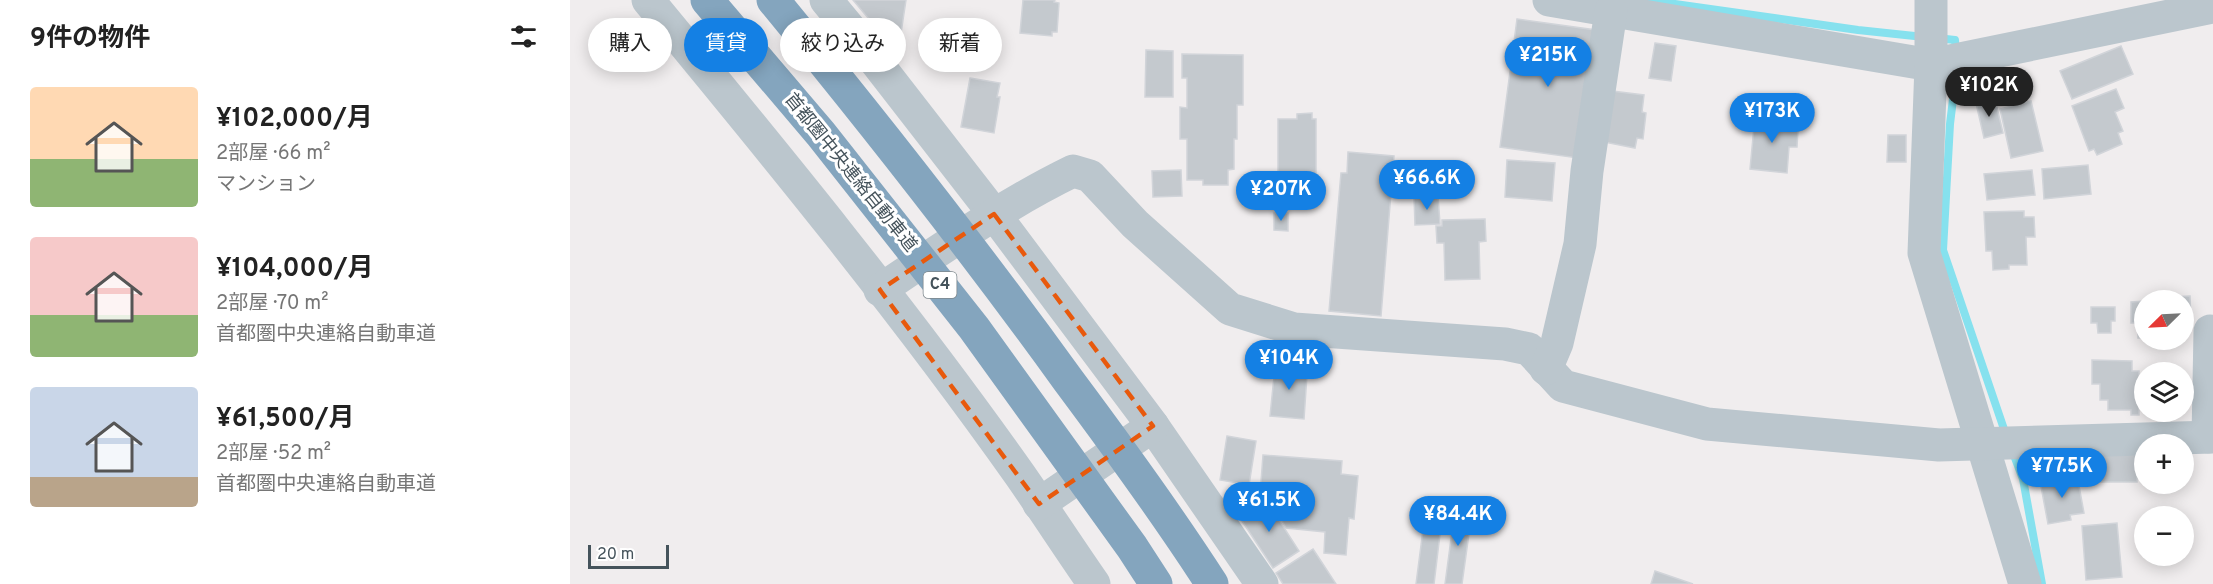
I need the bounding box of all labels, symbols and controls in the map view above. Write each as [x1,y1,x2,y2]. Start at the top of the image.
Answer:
chip: 購入 [588,18,672,72]
chip: 賃貸 [684,18,768,72]
chip: 絞り込み [780,18,906,72]
chip: 新着 [918,18,1002,72]
icon: filters [507,20,540,53]
text: 9件の物件 [30,23,150,56]
pin: ¥215K [1506,37,1590,88]
text: ¥215K [1519,43,1577,69]
pin: ¥102K [1947,67,2031,118]
text: ¥102K [1959,73,2019,99]
street label: 首都圏中央連絡自動車道 [779,89,921,257]
pin: ¥173K [1730,93,1814,144]
text: ¥173K [1744,99,1800,125]
text: ¥102,000/月 [216,103,373,136]
icon: home [78,111,150,183]
text: 2部屋 · 66 m² [216,141,330,167]
pin: ¥66.6K [1378,160,1476,211]
text: ¥66.6K [1393,166,1461,192]
pin: ¥207K [1239,171,1323,222]
text: マンション [216,172,316,198]
text: ¥207K [1250,177,1312,203]
text: ¥104,000/月 [216,253,373,286]
icon: home [78,261,150,333]
road number: C4 [924,272,956,298]
north arrow [2134,290,2194,350]
map controls [2134,290,2194,566]
text: 2部屋 · 70 m² [216,291,328,317]
text: 首都圏中央連絡自動車道 [216,322,436,348]
pin: ¥104K [1247,340,1331,391]
text: ¥104K [1259,346,1319,372]
button: layers [2134,362,2194,422]
text: ¥61,500/月 [216,403,355,436]
icon: home [78,411,150,483]
button: + [2134,434,2194,494]
text: 2部屋 · 52 m² [216,441,331,467]
pin: ¥77.5K [2013,448,2111,499]
text: ¥77.5K [2031,454,2093,480]
text: 首都圏中央連絡自動車道 [216,472,436,498]
pin: ¥61.5K [1220,482,1318,533]
text: ¥61.5K [1237,488,1301,514]
pin: ¥84.4K [1409,496,1507,547]
text: ¥84.4K [1423,502,1493,528]
button: − [2134,506,2194,566]
scale bar [588,542,669,570]
text: 20 m [597,545,634,565]

